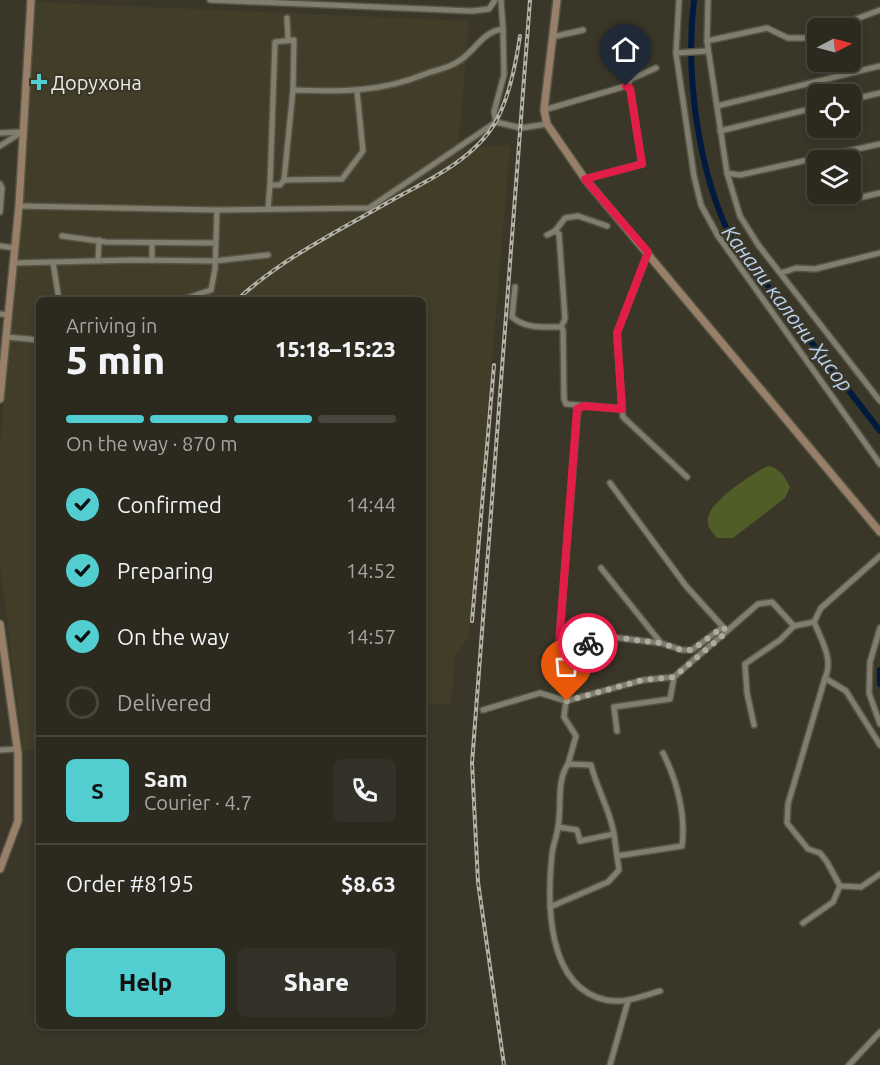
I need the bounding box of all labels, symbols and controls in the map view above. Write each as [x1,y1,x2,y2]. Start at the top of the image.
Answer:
north arrow [807,18,861,72]
map controls [807,18,861,204]
pin [600,24,651,86]
icon: home [609,33,642,66]
place label: Дорухона [51,71,142,94]
marker: Дорухона [32,75,46,89]
button: locate [807,84,861,138]
button: layers [807,150,861,204]
water label: Канали калони Ҳисор [718,220,858,396]
text: Arriving in [66,314,157,337]
text: 15:18–15:23 [275,336,396,361]
text: 5 min [66,338,165,381]
text: On the way · 870 m [66,432,238,455]
icon: check [66,488,99,521]
text: Confirmed [117,492,222,517]
text: 14:44 [346,493,396,516]
icon: check [66,554,99,587]
text: Preparing [117,558,214,583]
text: 14:52 [346,559,396,582]
courier [558,613,618,673]
icon: check [66,620,99,653]
text: On the way [117,624,229,649]
text: 14:57 [346,625,396,648]
icon: bike [572,627,605,660]
pin [541,639,592,701]
icon: bag [550,648,583,681]
text: Delivered [117,690,212,715]
button: phone [333,759,396,822]
text: Sam [144,766,188,791]
text: S [91,778,104,803]
text: Courier · 4.7 [144,791,252,814]
text: Order #8195 [66,871,194,896]
text: $8.63 [341,871,396,896]
button: Help [66,948,225,1017]
button: Share [237,948,396,1017]

